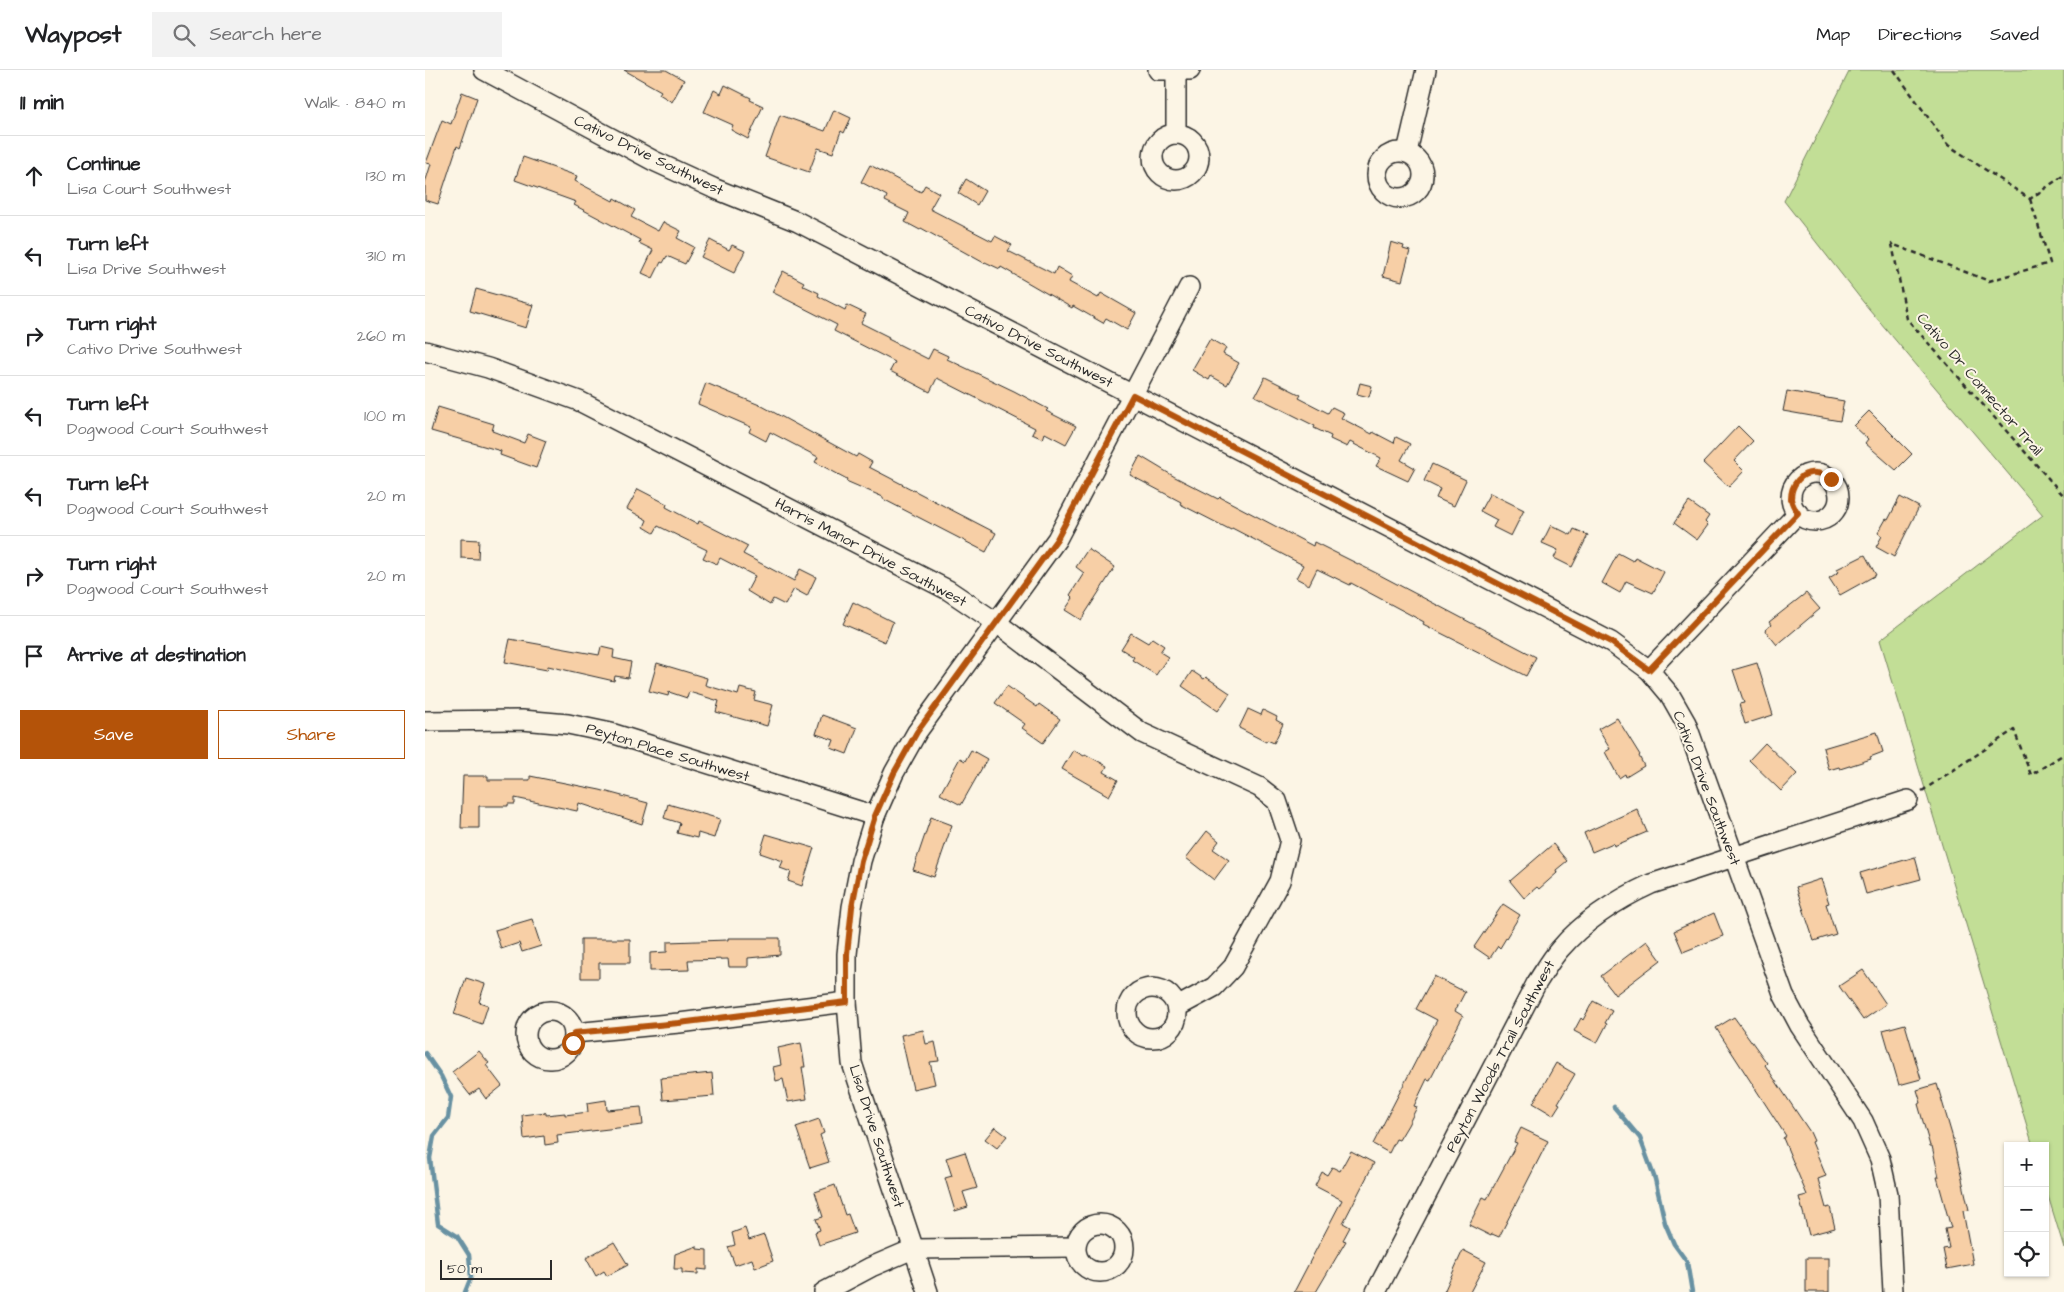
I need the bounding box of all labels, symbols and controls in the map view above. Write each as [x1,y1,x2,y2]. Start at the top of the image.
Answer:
search box [152,12,502,57]
text: Waypost [25,18,122,52]
icon: search [170,21,198,49]
text: Search here [210,21,322,48]
text: Map [1816,22,1850,47]
text: Directions [1878,22,1962,47]
text: Saved [1990,22,2039,47]
text: 11 min [20,88,64,117]
text: Walk · 840 m [304,92,405,114]
street label: Cativo Drive Southwest [570,110,727,201]
text: Continue [67,151,141,178]
icon: ahead [20,162,48,190]
text: 130 m [366,165,405,187]
text: Lisa Court Southwest [67,178,231,200]
text: Turn left [67,231,148,258]
icon: left [20,242,48,270]
text: 310 m [366,245,405,267]
text: Lisa Drive Southwest [67,258,226,280]
street label: Cativo Drive Southwest [961,300,1117,393]
street label: Cativo Dr Connector Trail [1912,308,2048,460]
text: Turn right [67,311,156,338]
icon: right [20,322,48,350]
text: 260 m [357,325,405,347]
text: Cativo Drive Southwest [67,338,242,360]
text: Turn left [67,391,148,418]
icon: left [20,402,48,430]
text: 100 m [364,405,405,427]
text: Dogwood Court Southwest [67,418,268,440]
route end [1820,468,1843,491]
text: Turn left [67,471,148,498]
icon: left [20,482,48,510]
text: 20 m [367,485,405,507]
street label: Harris Manor Drive Southwest [771,493,970,612]
text: Dogwood Court Southwest [67,498,268,520]
text: Turn right [67,551,156,578]
icon: right [20,562,48,590]
text: 20 m [367,565,405,587]
text: Dogwood Court Southwest [67,578,268,600]
icon: arrive [20,642,48,670]
text: Arrive at destination [67,642,246,669]
street label: Cativo Drive Southwest [1667,708,1746,869]
button: Save [20,710,208,759]
button: Share [218,710,405,759]
street label: Peyton Place Southwest [583,718,752,788]
street label: Peyton Woods Trail Southwest [1441,956,1561,1157]
route start [562,1032,585,1055]
street label: Lisa Drive Southwest [844,1062,910,1210]
map controls [2004,1142,2049,1277]
button: + [2004,1142,2049,1187]
button: − [2004,1187,2049,1232]
button: locate [2004,1232,2049,1277]
scale bar [440,1257,553,1280]
text: 50 m [447,1259,482,1279]

